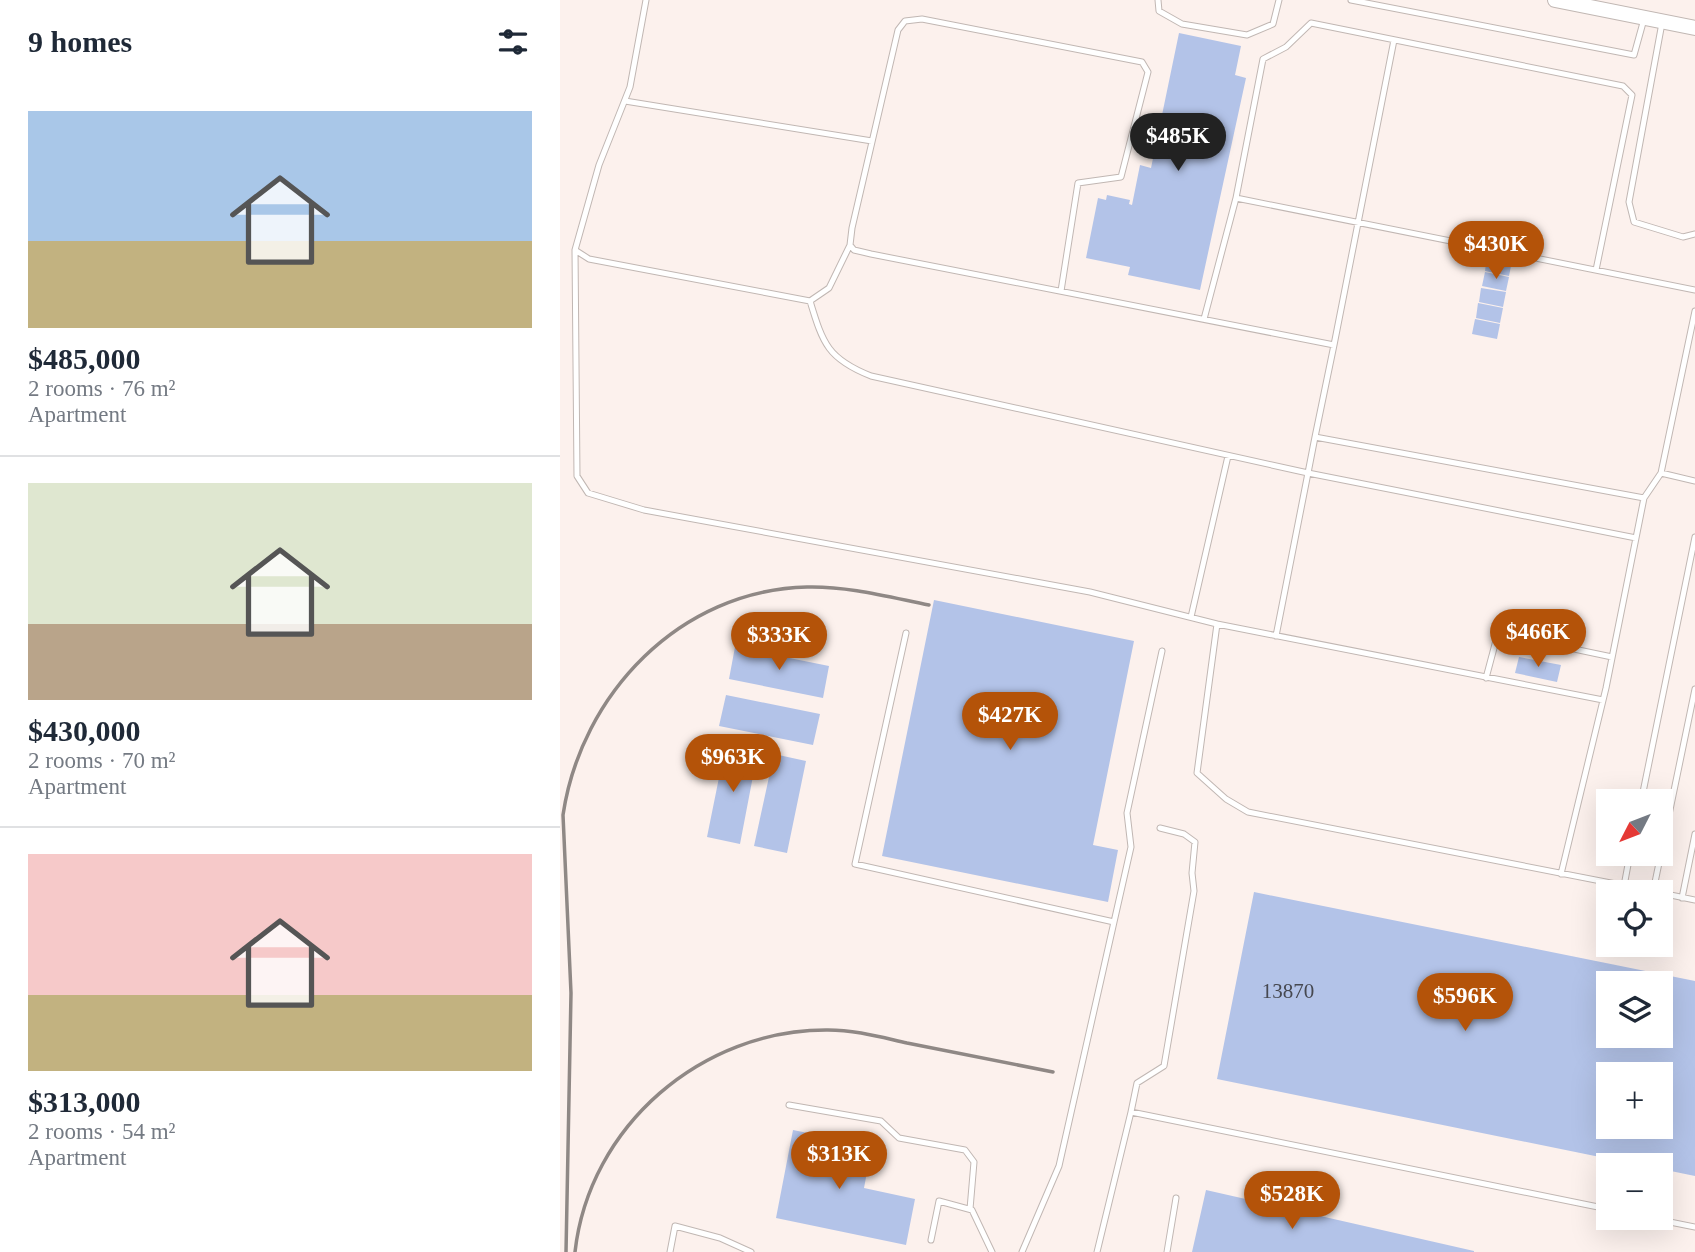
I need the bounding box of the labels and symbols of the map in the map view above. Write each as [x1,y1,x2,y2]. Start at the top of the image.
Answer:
pin: $485K [1129,114,1227,173]
pin: $430K [1447,222,1545,281]
pin: $466K [1489,610,1587,669]
pin: $333K [730,612,828,672]
pin: $427K [961,692,1059,752]
pin: $963K [684,734,782,794]
north arrow [1596,789,1673,866]
pin: $596K [1416,974,1514,1033]
house number: 13870 [1262,979,1314,1003]
pin: $313K [790,1132,888,1191]
pin: $528K [1243,1172,1341,1231]

